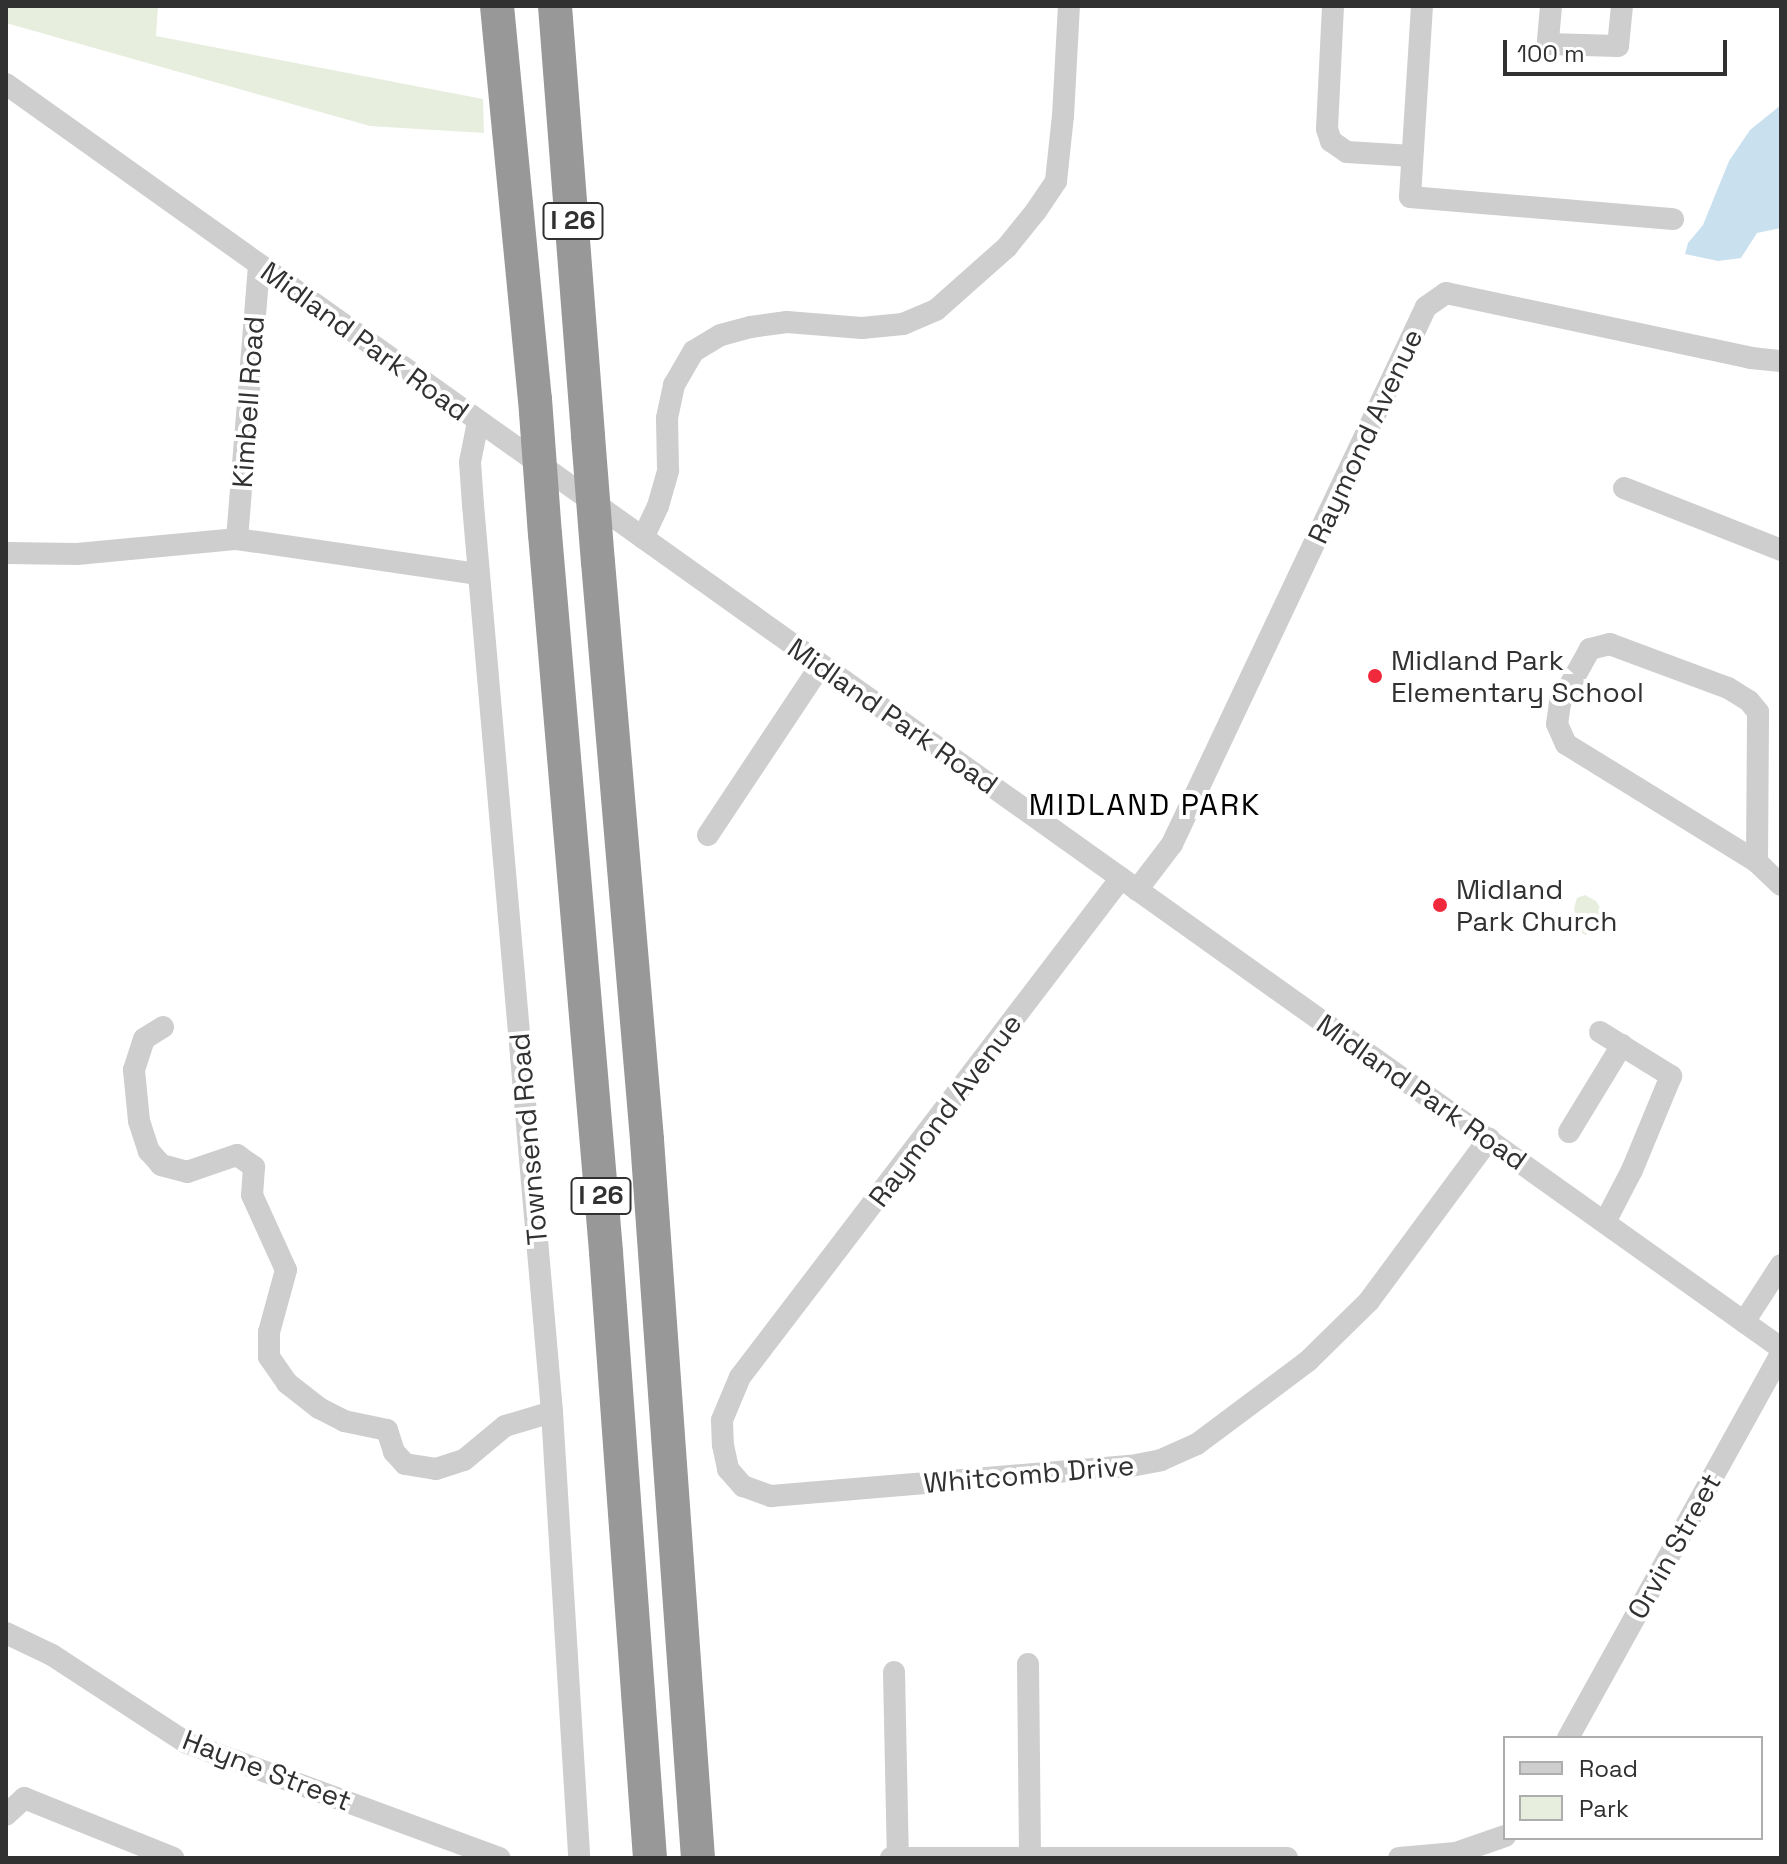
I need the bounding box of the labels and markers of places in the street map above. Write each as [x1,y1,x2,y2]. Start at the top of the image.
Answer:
place label: Midland Park Elementary School [1391,643,1644,709]
marker: Midland Park Elementary School [1366,667,1384,685]
place label: Midland Park Church [1456,872,1617,938]
marker: Midland Park Church [1431,896,1449,914]

